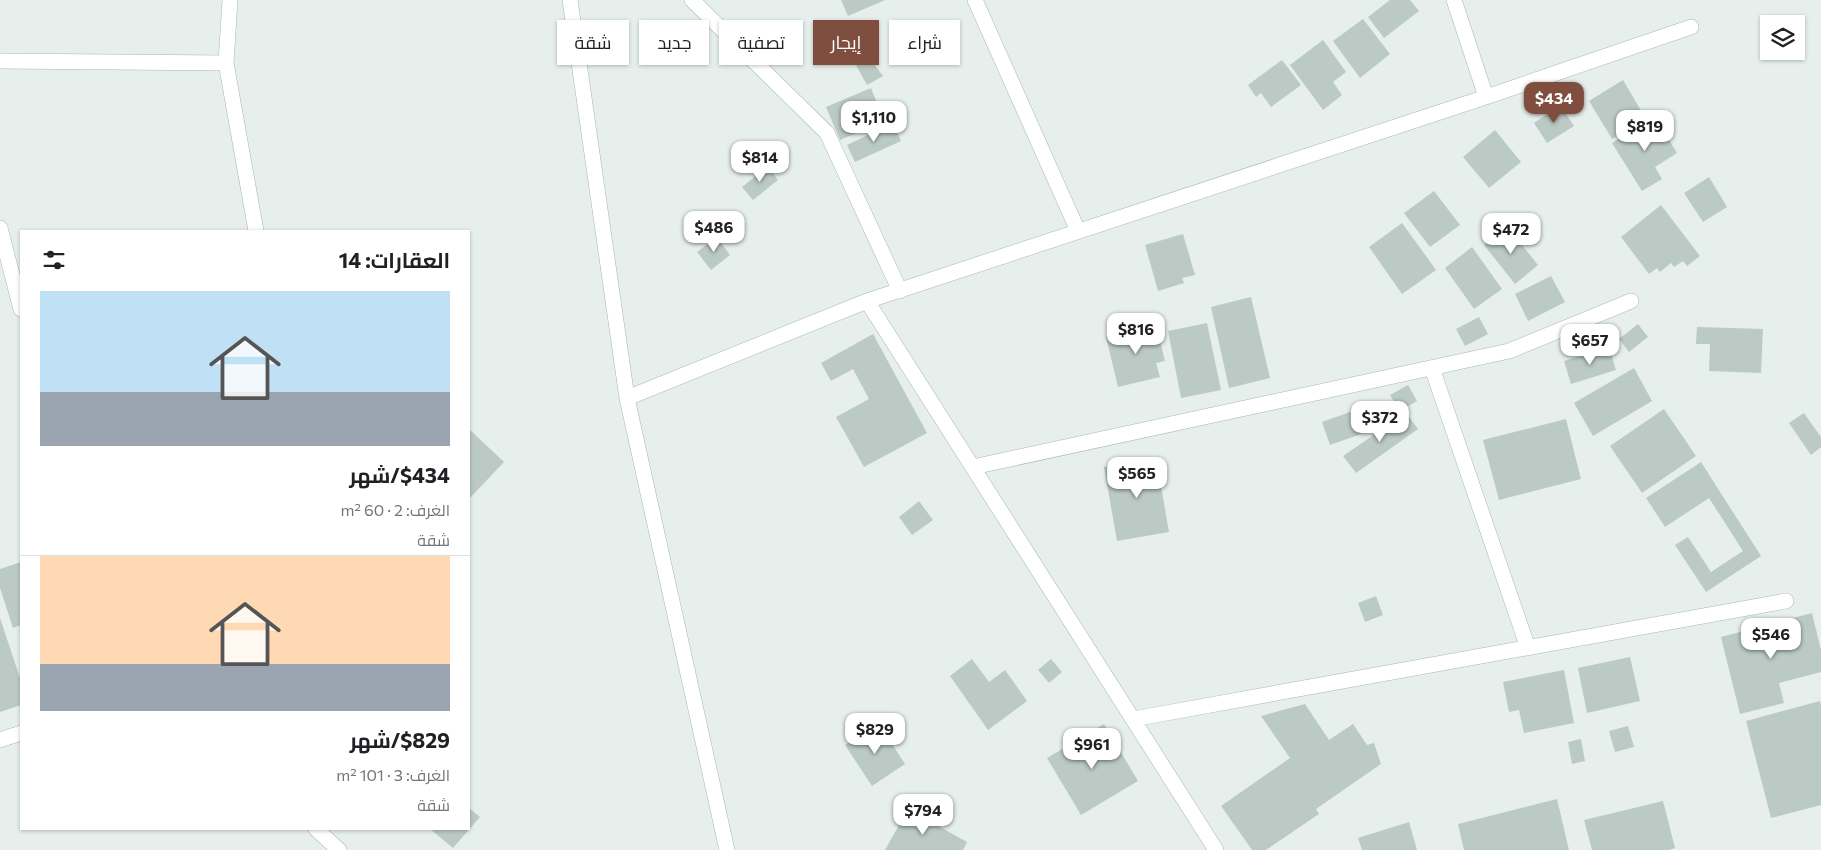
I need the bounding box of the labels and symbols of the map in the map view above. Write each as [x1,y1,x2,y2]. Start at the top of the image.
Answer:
pin: $434 [1524,82,1584,124]
pin: $1,110 [833,100,915,143]
pin: $819 [1615,110,1675,152]
pin: $814 [730,140,790,183]
pin: $486 [684,210,744,253]
pin: $472 [1481,212,1541,255]
pin: $816 [1106,312,1166,355]
pin: $657 [1560,324,1620,366]
pin: $372 [1350,400,1410,443]
pin: $565 [1107,456,1167,499]
pin: $546 [1741,618,1801,660]
pin: $829 [845,712,905,755]
pin: $961 [1062,728,1122,770]
pin: $794 [893,794,953,836]

